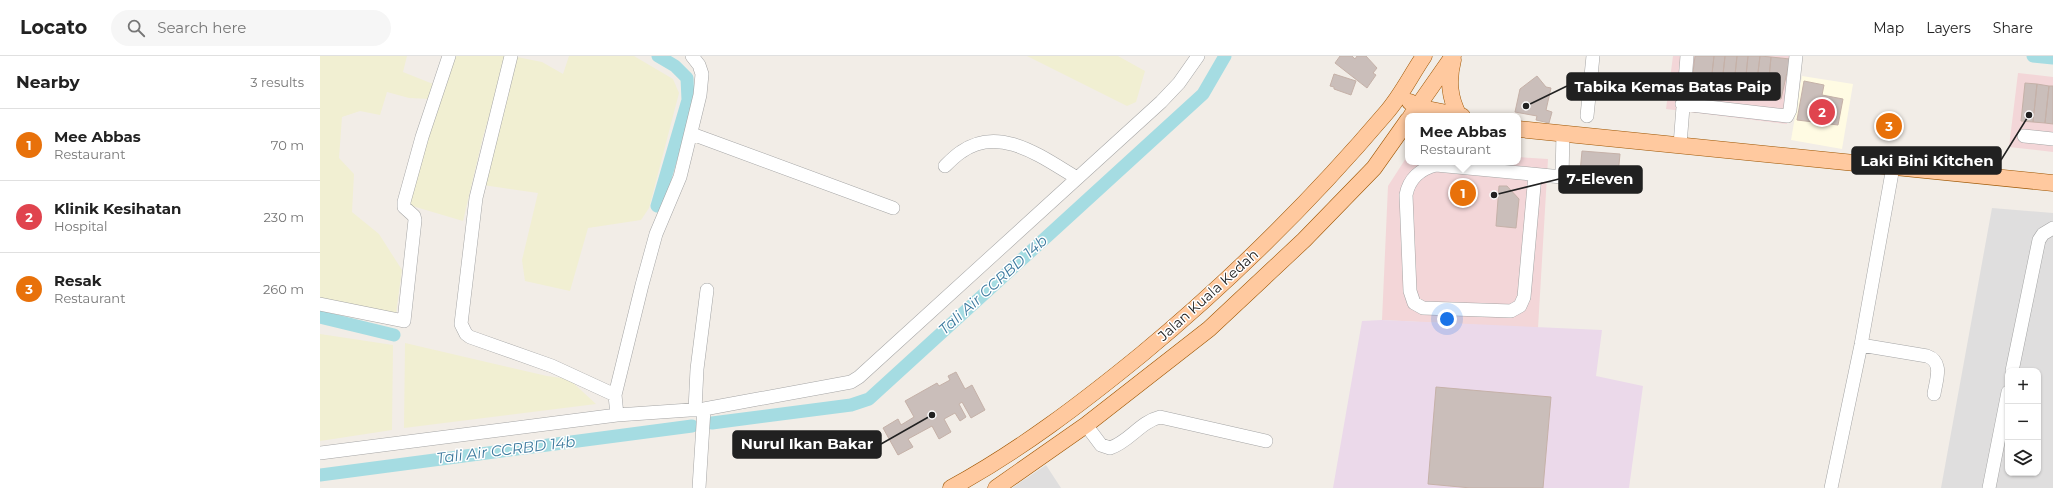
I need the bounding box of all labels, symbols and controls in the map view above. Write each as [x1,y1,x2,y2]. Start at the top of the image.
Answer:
search box [111,10,391,46]
text: Locato [20,16,87,39]
icon: search [125,17,147,39]
text: Search here [157,18,246,37]
text: Map [1873,19,1904,37]
text: Layers [1926,19,1971,37]
text: Share [1993,19,2033,37]
text: Nearby [16,72,80,92]
callout: Tabika Kemas Batas Paip [1567,73,1780,100]
text: 3 results [250,74,304,90]
text: Tabika Kemas Batas Paip [1575,77,1771,96]
pin: 2 [1809,97,1835,127]
pin: 3 [1876,111,1902,141]
popup [1405,113,1521,165]
text: Mee Abbas [1420,122,1506,141]
text: Mee Abbas [54,127,141,146]
text: 1 [26,137,32,153]
text: 70 m [271,137,304,153]
text: Restaurant [1420,141,1491,157]
text: Restaurant [54,146,125,162]
callout: Laki Bini Kitchen [1852,147,2001,174]
text: Laki Bini Kitchen [1860,151,1994,170]
callout: 7-Eleven [1559,166,1642,193]
text: 7-Eleven [1567,169,1633,188]
pin: 1 [1450,178,1476,208]
text: Klinik Kesihatan [54,199,181,218]
text: 2 [25,209,33,225]
text: 230 m [263,209,304,225]
text: Hospital [54,218,107,234]
water label: Tali Air CCRBD 14b [934,231,1051,338]
street label: Jalan Kuala Kedah [1153,245,1262,345]
text: Resak [54,271,102,290]
text: 3 [25,281,33,297]
text: 260 m [263,281,304,297]
text: Restaurant [54,290,125,306]
your location [1437,309,1457,329]
map controls [2005,368,2041,476]
button: + [2005,368,2041,404]
button: − [2005,404,2041,440]
callout: Nurul Ikan Bakar [733,431,881,458]
water label: Tali Air CCRBD 14b [435,432,576,467]
text: Nurul Ikan Bakar [741,434,874,453]
button: layers [2005,440,2041,476]

